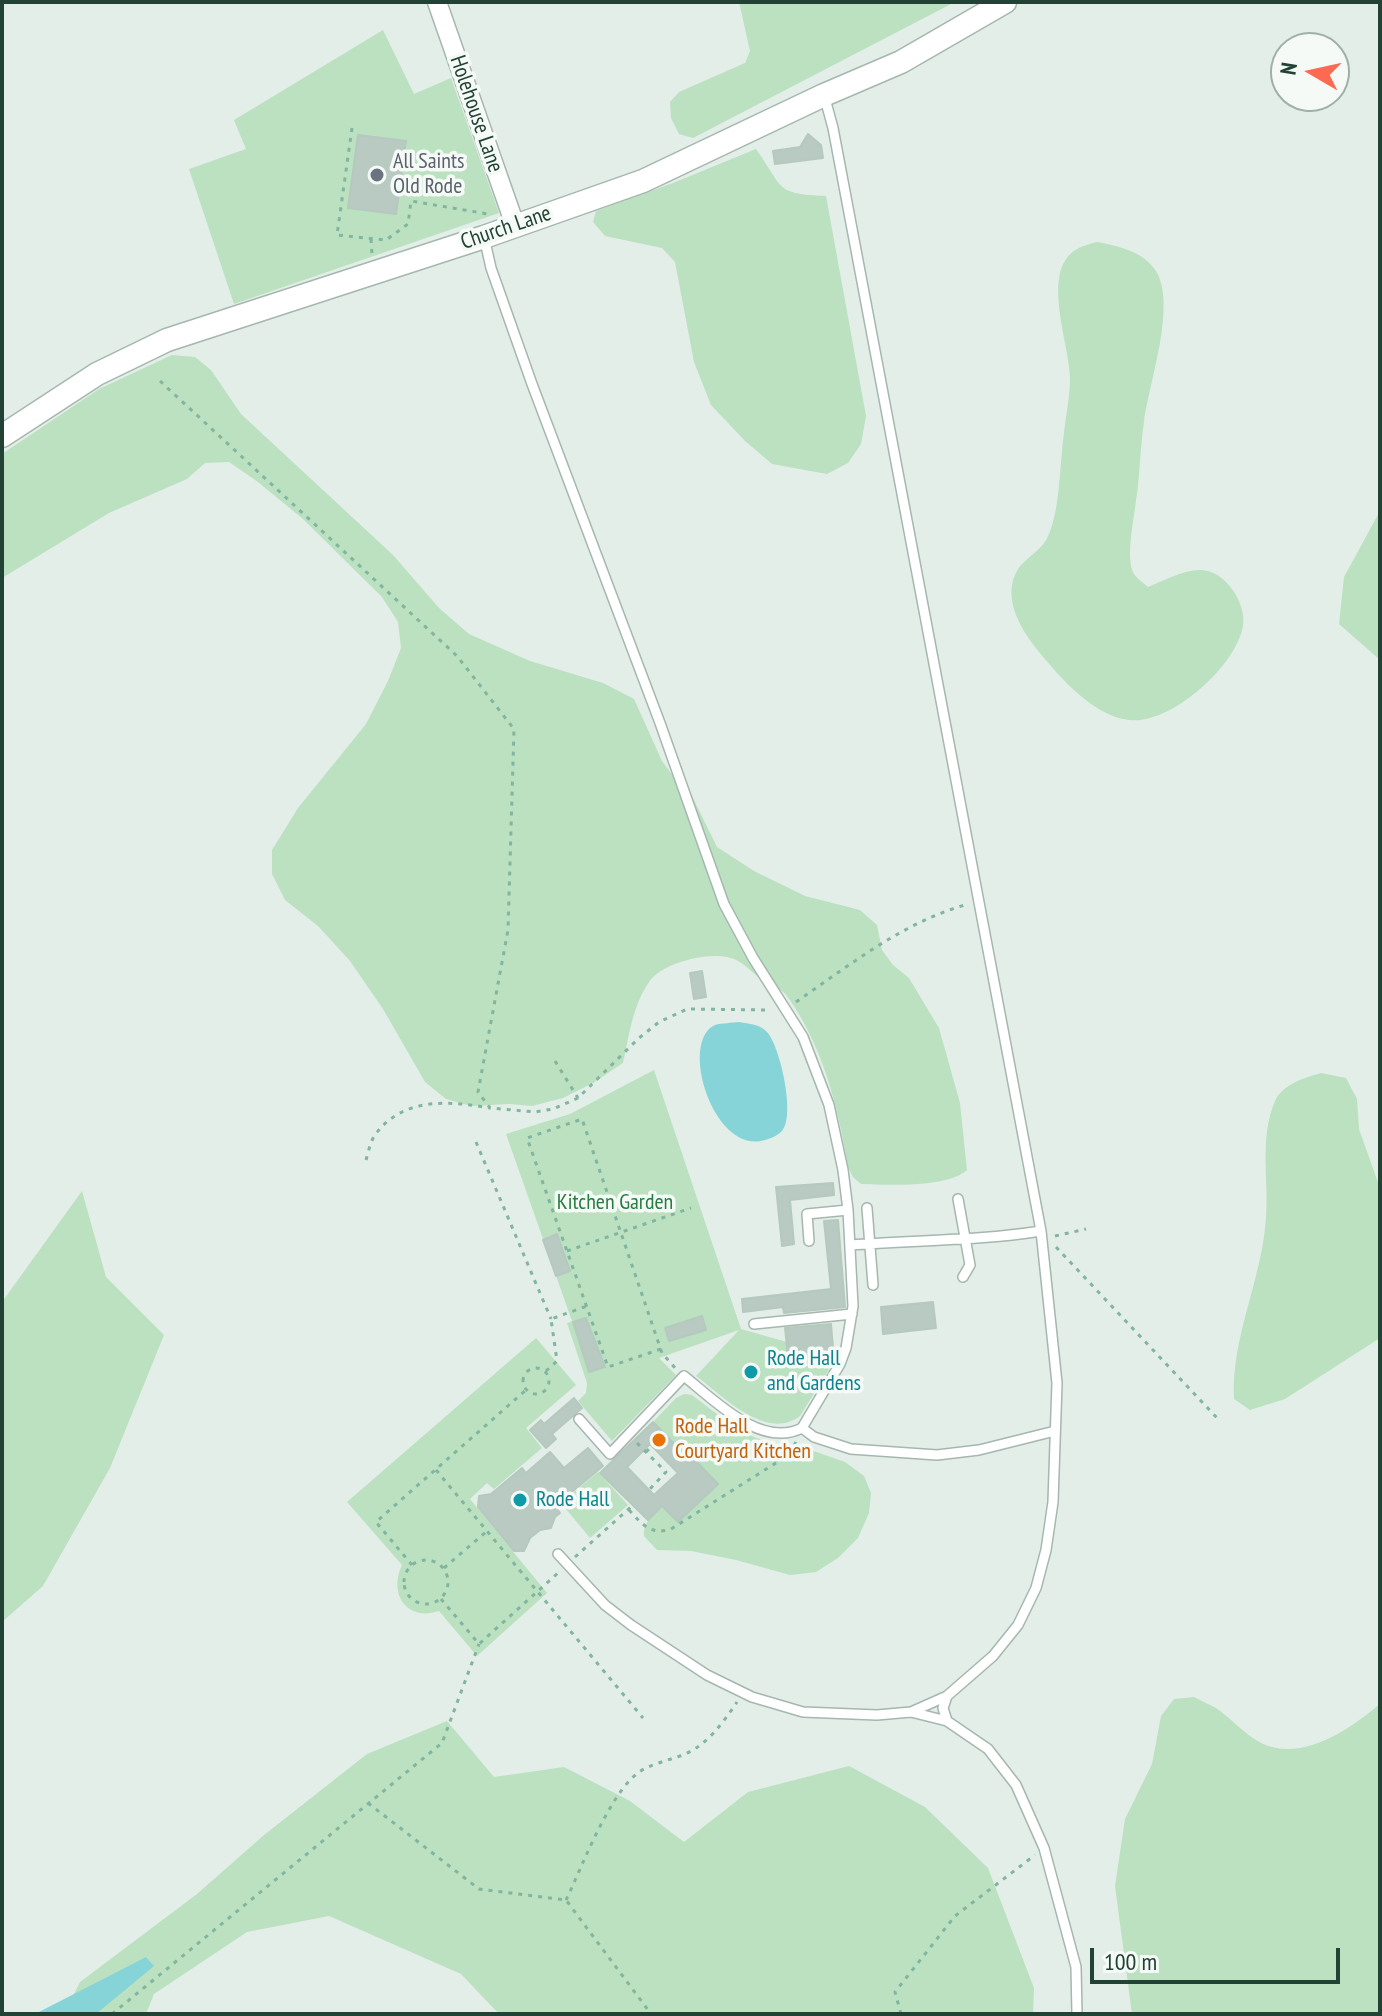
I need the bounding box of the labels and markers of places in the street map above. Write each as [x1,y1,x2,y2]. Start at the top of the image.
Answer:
place label: All Saints Old Rode [393,149,464,200]
marker: All Saints Old Rode [368,166,386,184]
place label: Rode Hall and Gardens [767,1346,861,1398]
marker: Rode Hall and Gardens [742,1363,760,1381]
place label: Rode Hall Courtyard Kitchen [675,1414,811,1466]
marker: Rode Hall Courtyard Kitchen [650,1431,668,1449]
place label: Rode Hall [536,1487,609,1513]
marker: Rode Hall [511,1491,529,1509]

